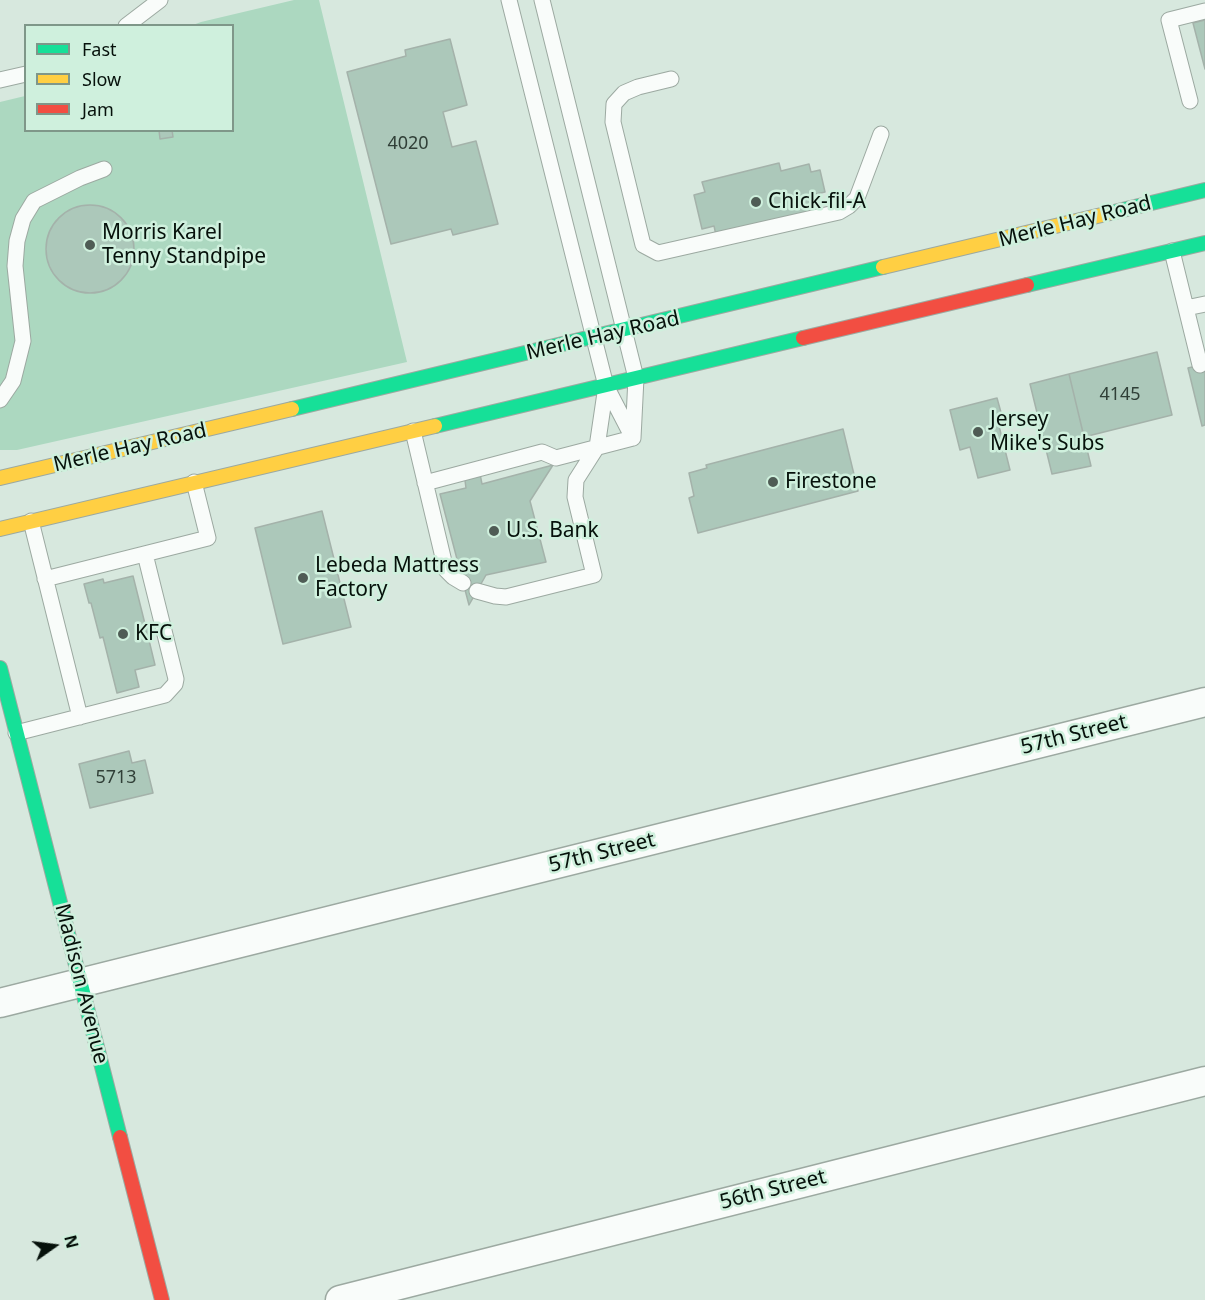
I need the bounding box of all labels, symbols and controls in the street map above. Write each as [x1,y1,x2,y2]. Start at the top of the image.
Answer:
legend [24,24,234,132]
text: Fast [82,37,117,61]
text: Slow [82,67,121,91]
text: Jam [82,97,114,121]
house number: 4020 [387,133,429,155]
place label: Chick-fil-A [768,189,866,215]
street label: Merle Hay Road [996,191,1154,253]
marker: Chick-fil-A [749,195,763,209]
place label: Morris Karel Tenny Standpipe [102,220,266,270]
marker: Morris Karel Tenny Standpipe [83,238,97,252]
street label: Merle Hay Road [524,306,682,366]
house number: 4145 [1099,384,1141,406]
place label: Jersey Mike's Subs [990,407,1104,457]
street label: Merle Hay Road [51,418,209,478]
marker: Jersey Mike's Subs [971,425,985,439]
place label: Firestone [785,469,877,495]
marker: Firestone [766,475,780,489]
place label: U.S. Bank [506,518,599,544]
marker: U.S. Bank [487,524,501,538]
place label: Lebeda Mattress Factory [315,553,479,603]
marker: Lebeda Mattress Factory [296,571,310,585]
place label: KFC [135,621,172,647]
marker: KFC [116,627,130,641]
street label: 57th Street [1018,710,1130,760]
house number: 5713 [95,767,137,789]
street label: 57th Street [546,828,658,878]
street label: Madison Avenue [49,901,113,1067]
street label: 56th Street [717,1165,829,1215]
north arrow [24,1216,84,1276]
text: N [59,1233,84,1251]

